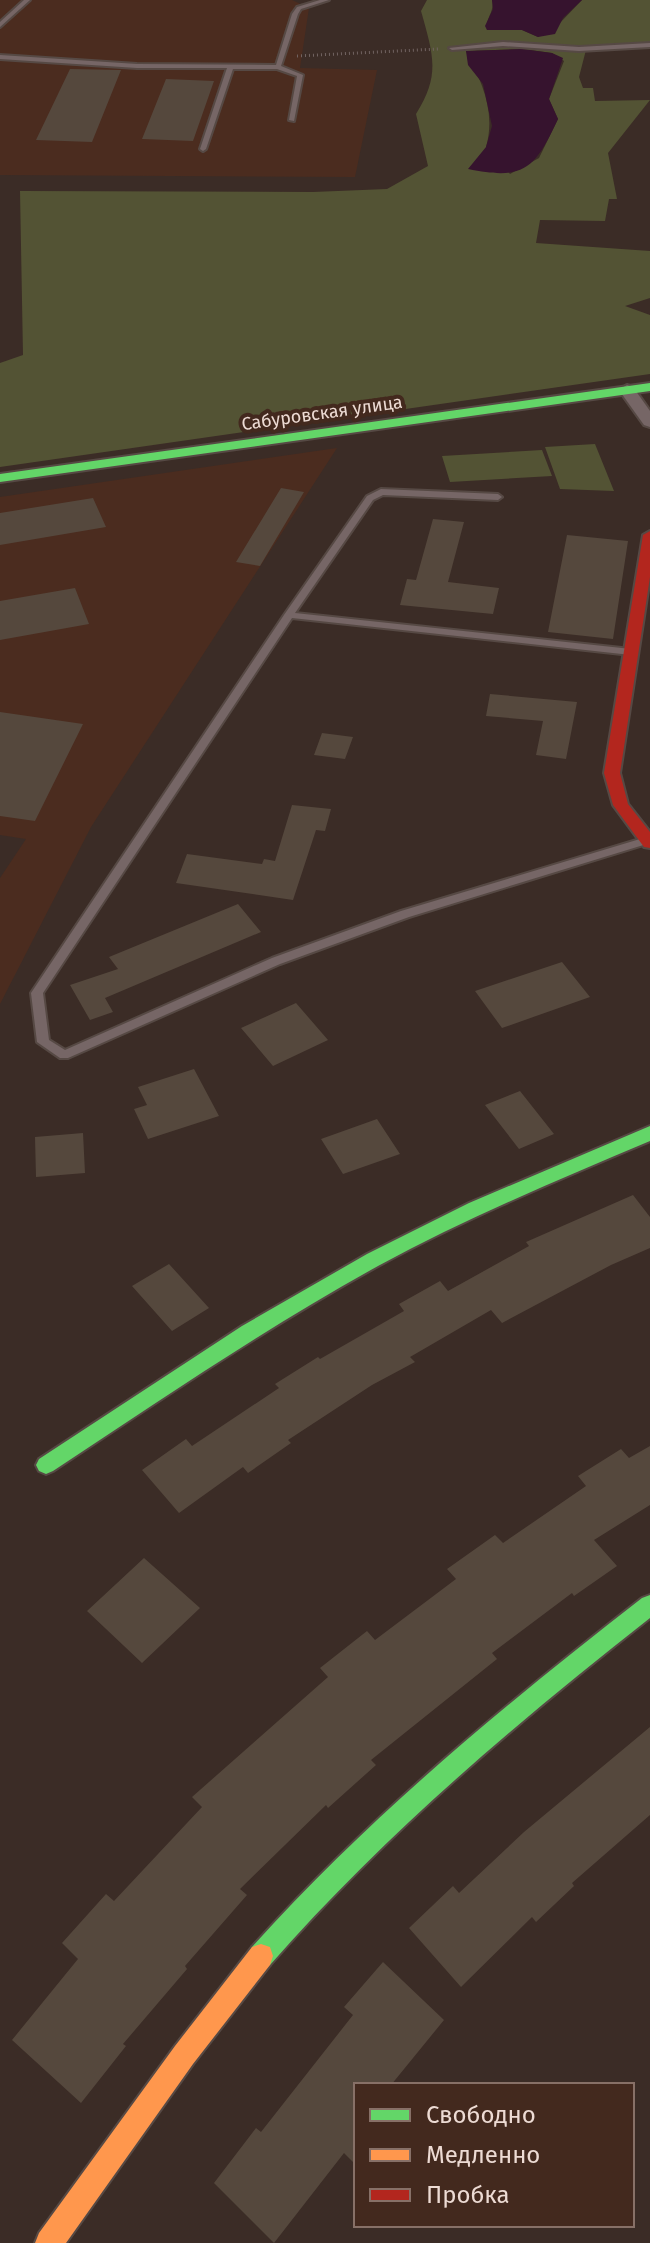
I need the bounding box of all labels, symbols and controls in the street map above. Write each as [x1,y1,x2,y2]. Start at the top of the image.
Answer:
street label: Сабуровская улица [240,391,404,435]
legend [354,2083,634,2227]
text: Свободно [426,2101,536,2129]
text: Медленно [426,2141,540,2169]
text: Пробка [426,2181,510,2209]

